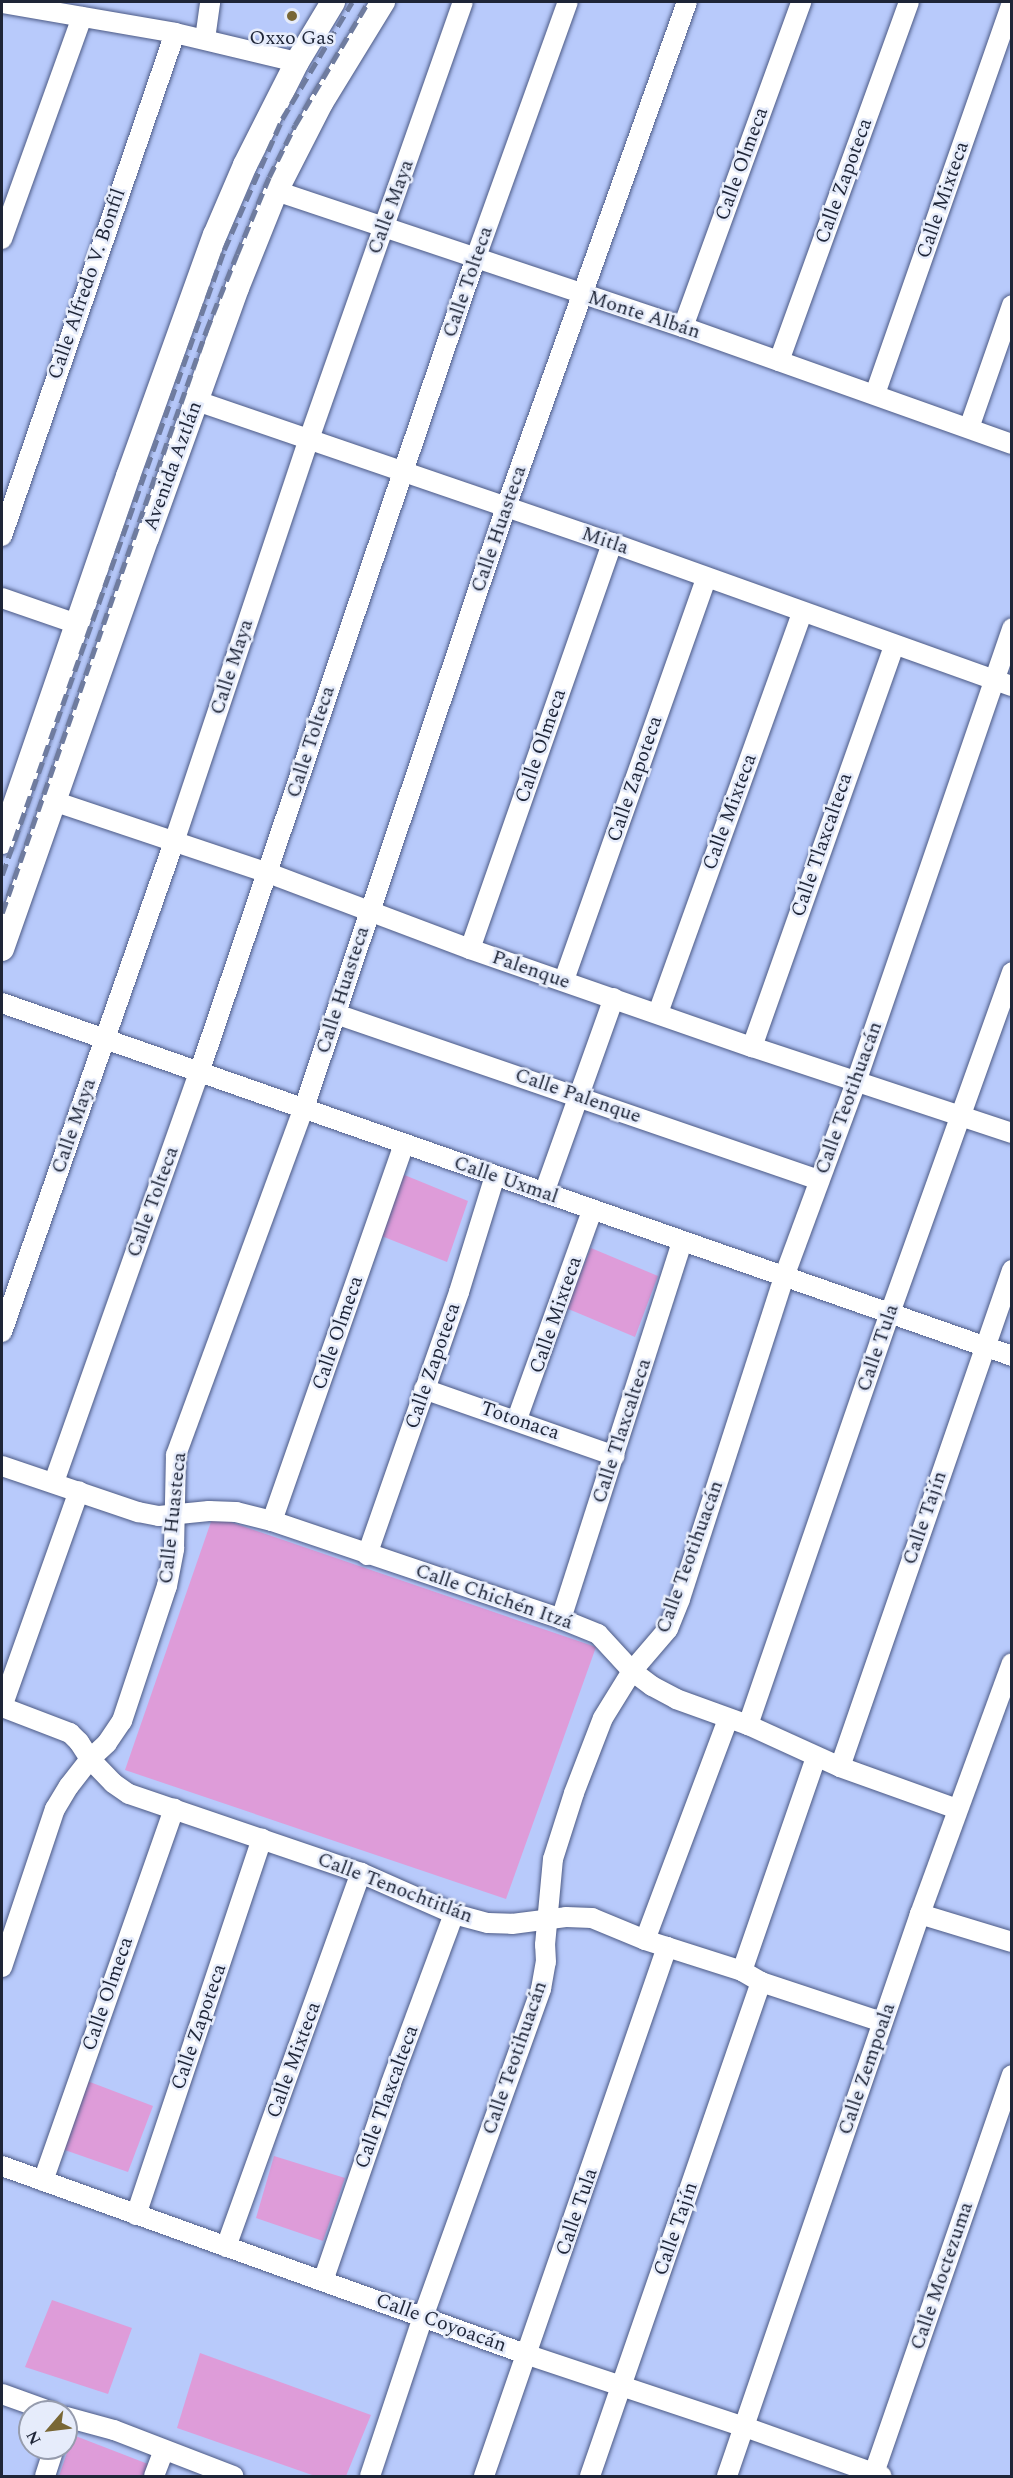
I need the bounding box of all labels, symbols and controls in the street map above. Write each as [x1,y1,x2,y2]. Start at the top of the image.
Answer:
marker: Oxxo Gas [285,9,299,23]
place label: Oxxo Gas [249,26,335,50]
street label: Calle Olmeca [710,104,774,224]
street label: Calle Zapoteca [810,115,878,247]
street label: Calle Mixteca [912,138,974,262]
street label: Calle Maya [363,156,419,258]
street label: Calle Alfredo V. Bonfil [43,185,131,383]
street label: Calle Tolteca [438,223,498,341]
street label: Monte Albán [585,286,703,344]
street label: Avenida Aztlán [138,398,208,534]
street label: Calle Huasteca [466,462,532,596]
street label: Mitla [578,522,632,560]
street label: Calle Maya [205,616,259,718]
street label: Calle Tolteca [282,683,340,801]
street label: Calle Olmeca [510,686,572,806]
street label: Calle Zapoteca [602,713,668,845]
street label: Calle Mixteca [698,751,762,873]
street label: Calle Tlaxcalteca [786,770,858,920]
street label: Calle Huasteca [311,923,375,1057]
street label: Palenque [489,945,573,995]
street label: Calle Teotihuacán [810,1018,888,1178]
street label: Calle Palenque [512,1063,644,1129]
street label: Calle Maya [47,1075,101,1177]
street label: Calle Tolteca [122,1143,184,1261]
street label: Calle Uxmal [451,1151,561,1209]
street label: Calle Mixteca [525,1253,587,1377]
street label: Calle Olmeca [307,1273,369,1393]
street label: Calle Zapoteca [400,1300,466,1432]
street label: Calle Tula [852,1301,904,1395]
street label: Calle Tlaxcalteca [587,1356,657,1506]
street label: Totonaca [477,1396,563,1446]
street label: Calle Huasteca [154,1451,192,1585]
street label: Calle Tajín [898,1468,952,1568]
street label: Calle Teotihuacán [651,1477,729,1637]
street label: Calle Chichén Itzá [412,1559,576,1635]
street label: Calle Tenochtitlán [314,1847,476,1929]
street label: Calle Olmeca [77,1934,139,2054]
street label: Calle Zapoteca [166,1961,232,2093]
street label: Calle Teotihuacán [478,1978,552,2138]
street label: Calle Mixteca [262,1999,326,2121]
street label: Calle Zempoala [833,2000,901,2138]
street label: Calle Tlaxcalteca [350,2022,424,2172]
street label: Calle Tula [551,2165,603,2259]
street label: Calle Tajín [649,2179,703,2279]
street label: Calle Moctezuma [905,2199,979,2353]
street label: Calle Coyoacán [372,2288,510,2358]
north arrow [18,2400,78,2460]
text: N [20,2426,48,2449]

